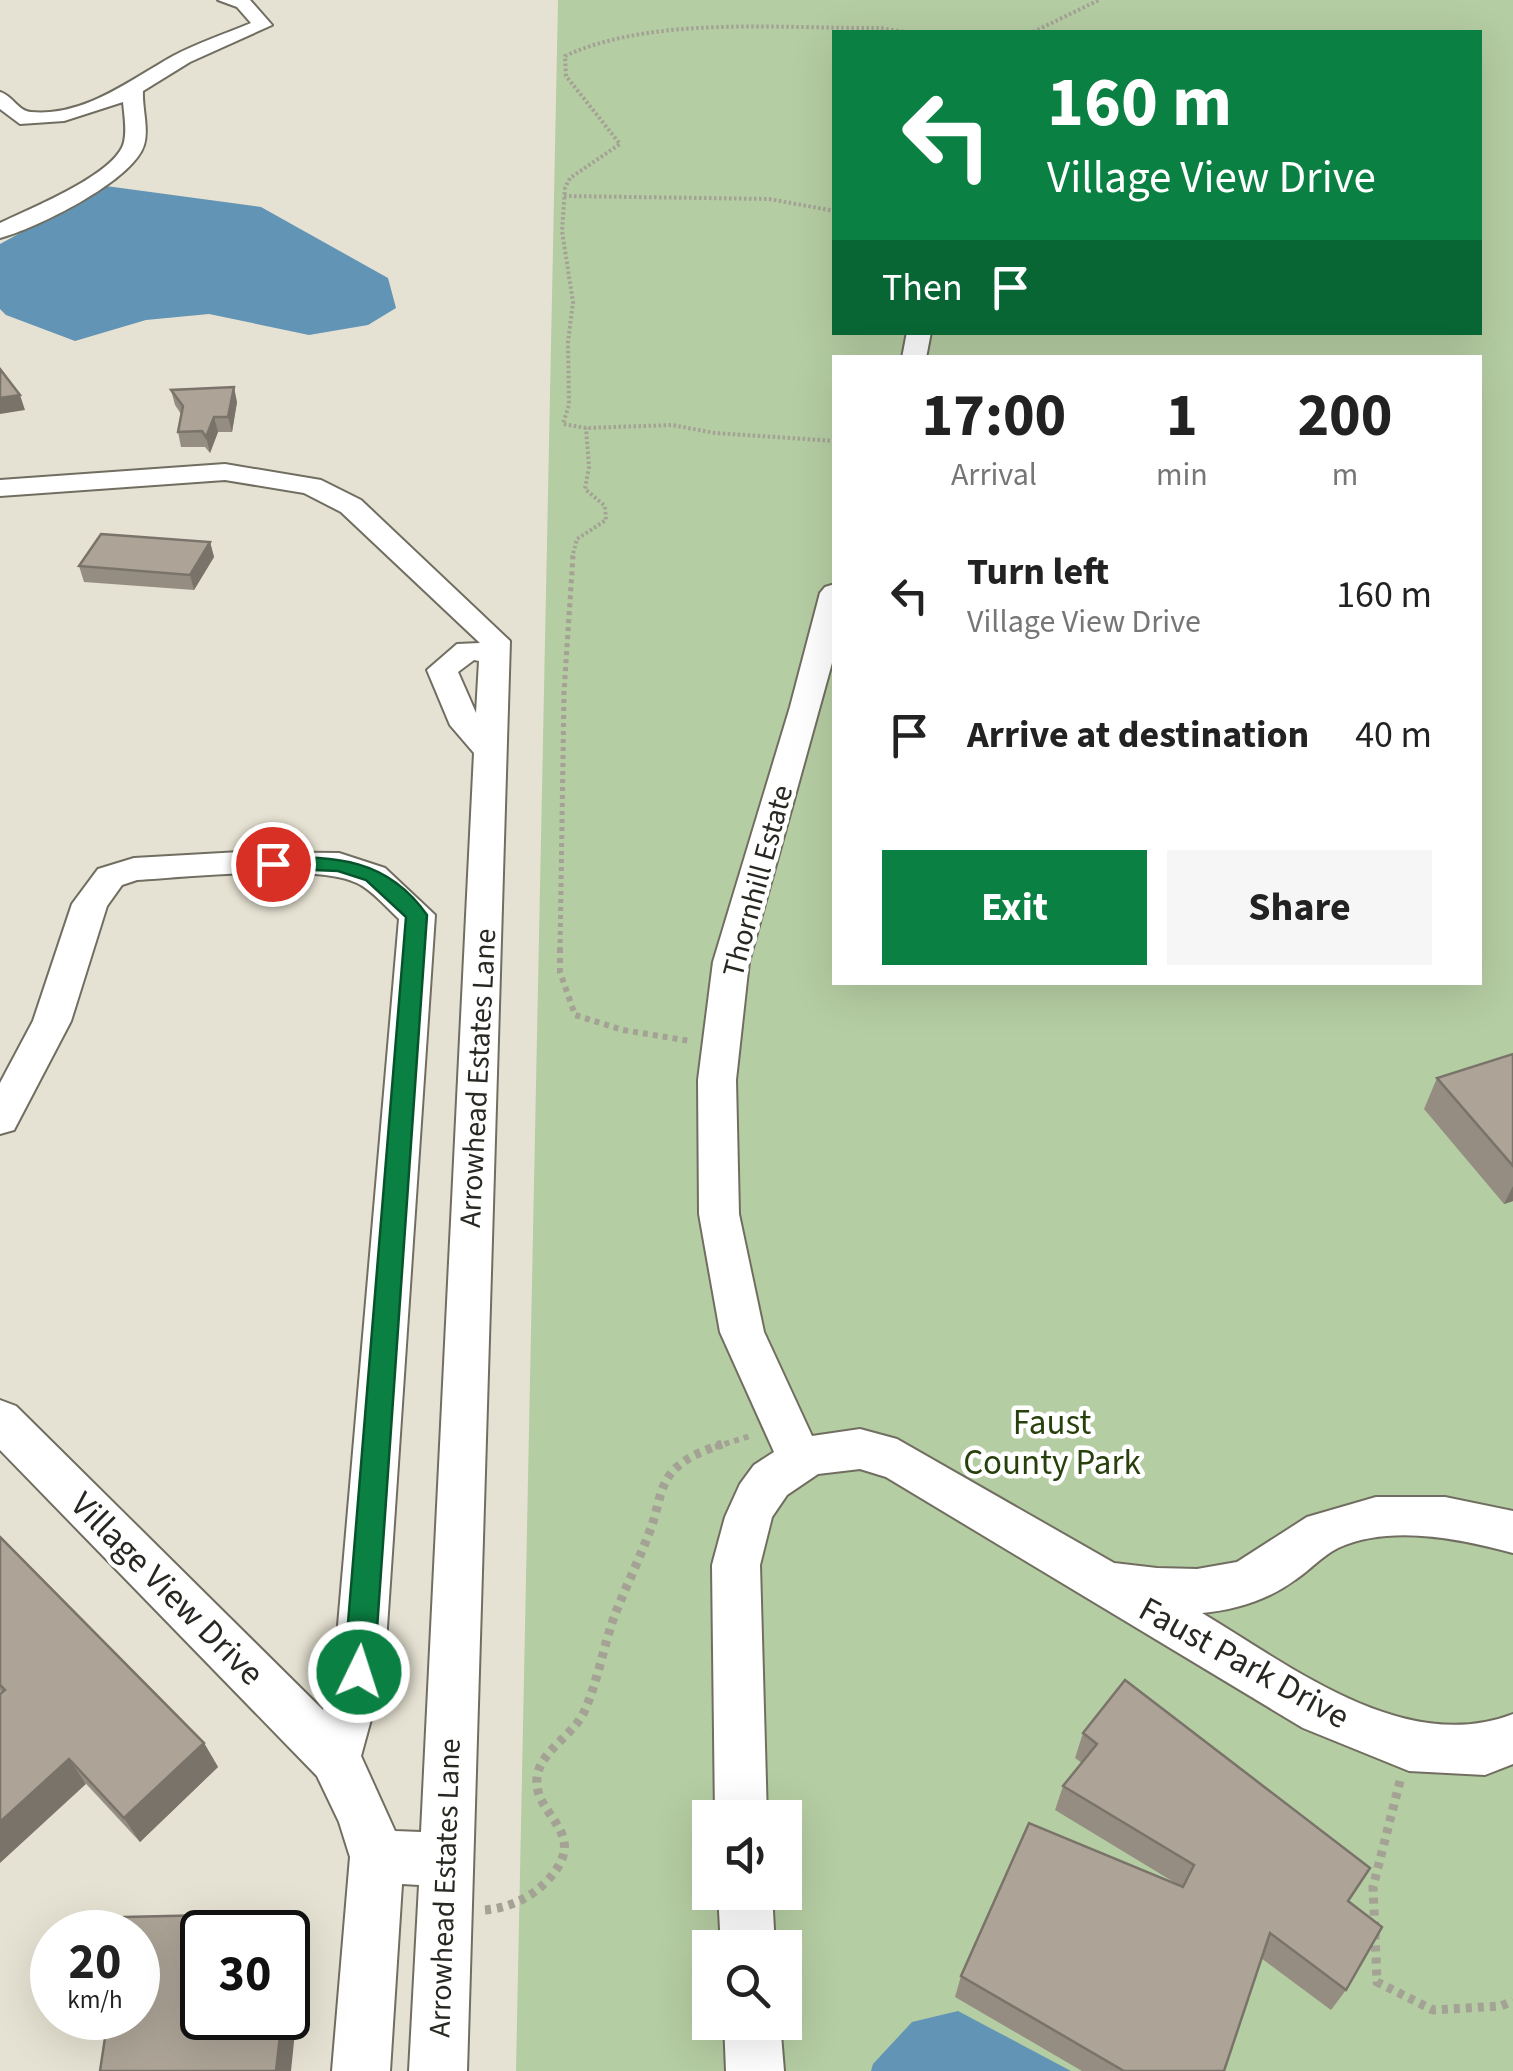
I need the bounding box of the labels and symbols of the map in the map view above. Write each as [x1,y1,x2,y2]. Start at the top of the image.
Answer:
street label: Thornhill Estate [712,780,804,982]
pin [231,822,316,907]
street label: Arrowhead Estates Lane [449,927,507,1229]
park label: Faust County Park [963,1398,1142,1488]
street label: Village View Drive [59,1481,275,1697]
street label: Faust Park Drive [1130,1584,1358,1742]
position arrow [307,1620,411,1724]
street label: Arrowhead Estates Lane [418,1738,472,2038]
speed limit sign: 30 [180,1910,310,2040]

